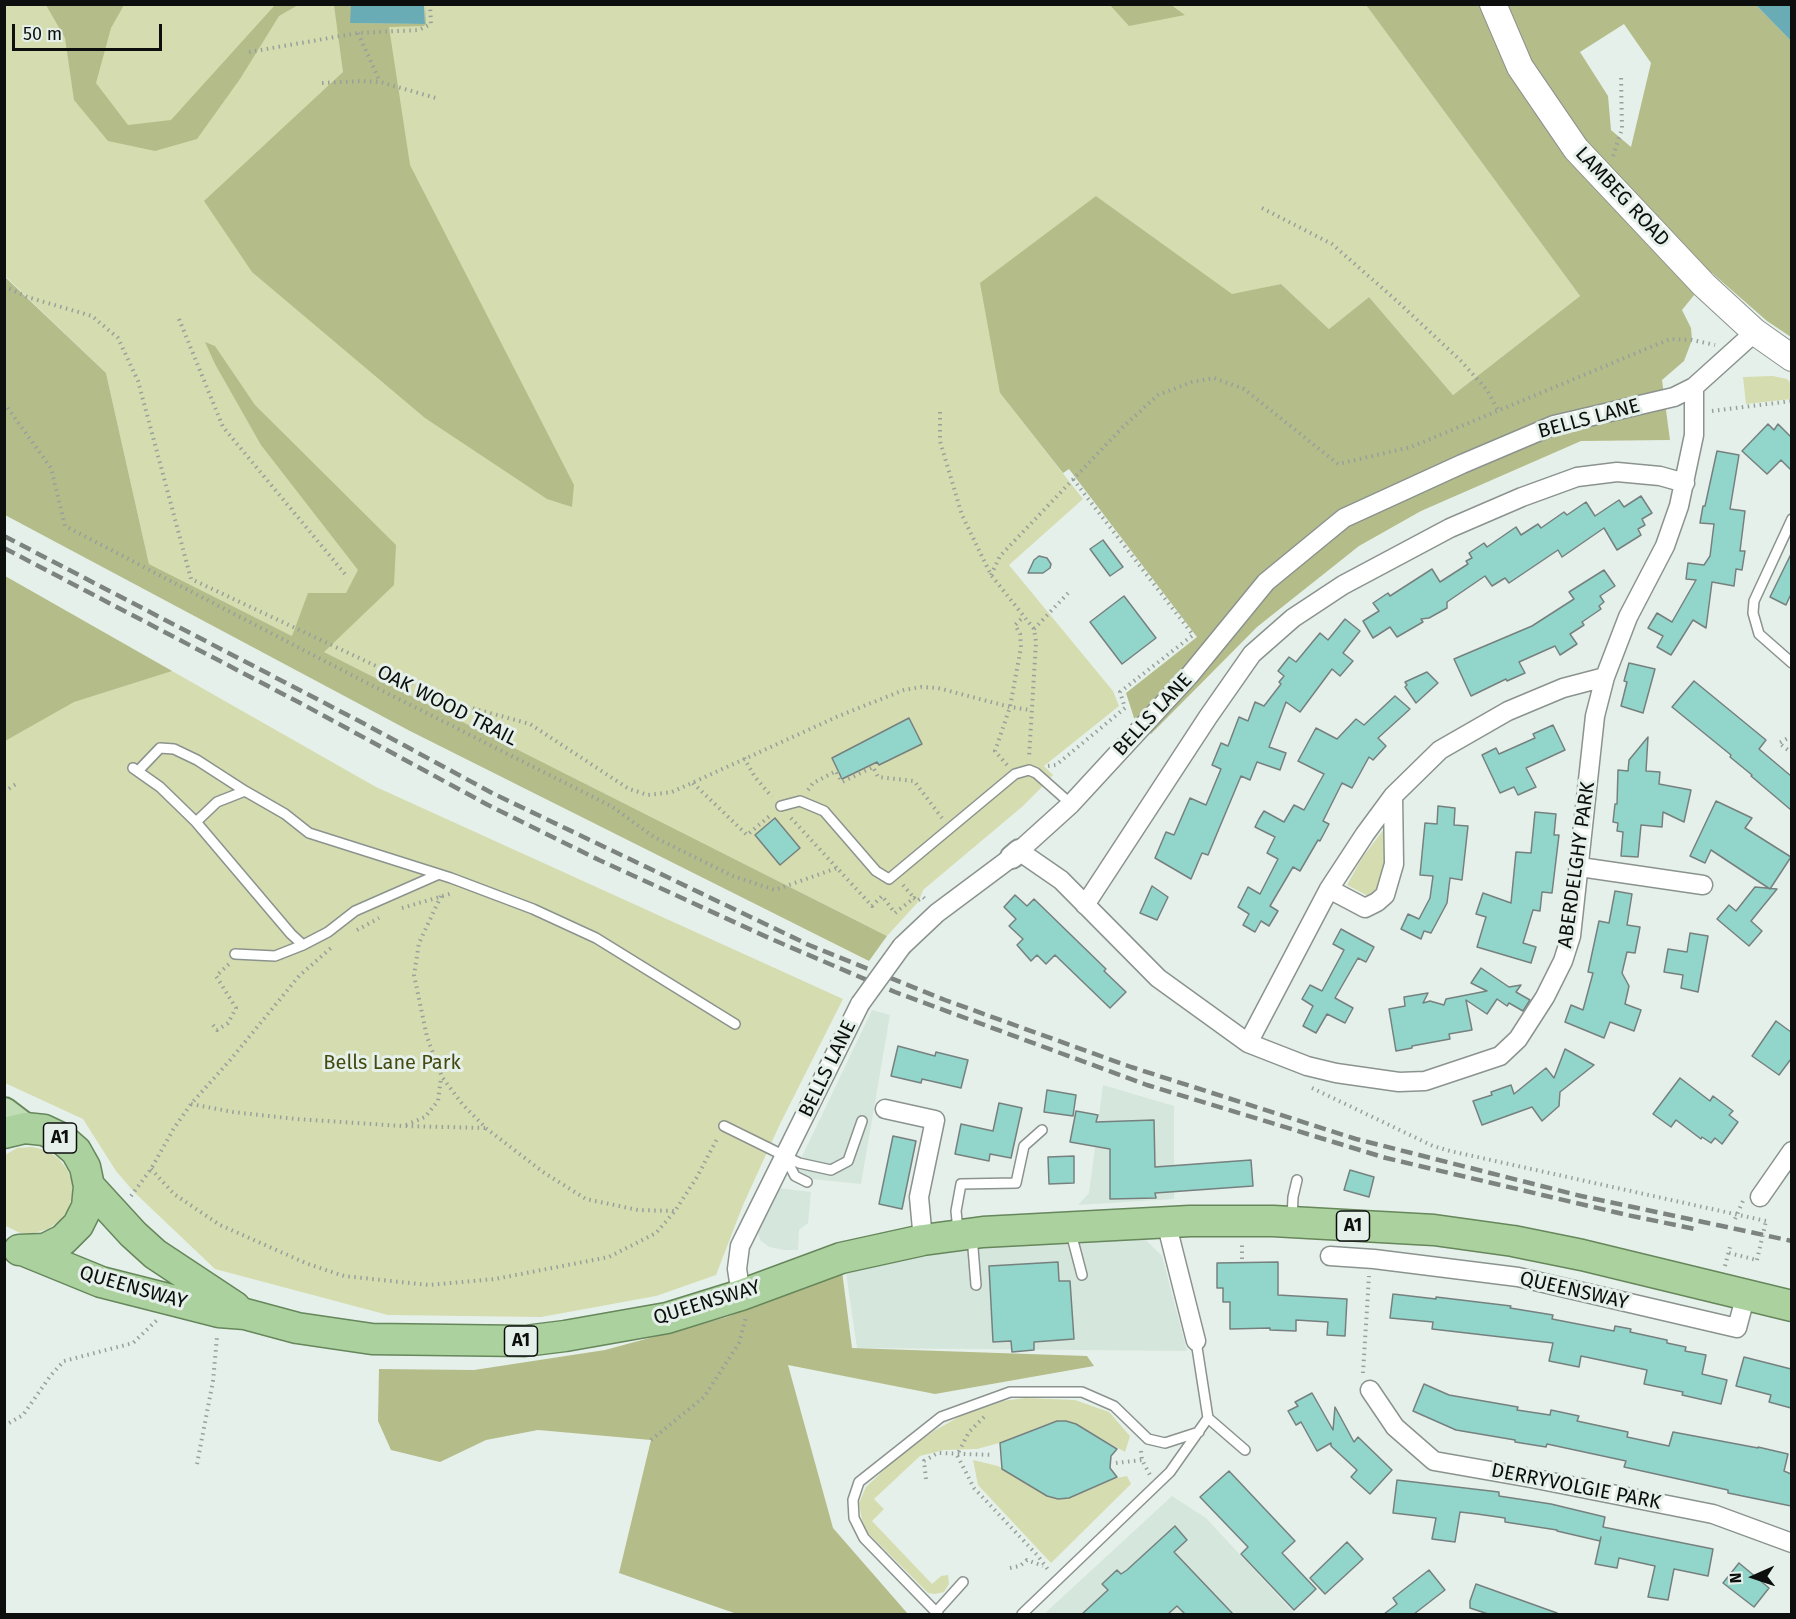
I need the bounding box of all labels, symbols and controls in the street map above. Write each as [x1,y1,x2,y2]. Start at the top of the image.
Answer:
scale bar [15,12,165,50]
text: 50 m [23,23,62,45]
street label: LAMBEG ROAD [1570,142,1674,252]
street label: BELLS LANE [1535,394,1643,444]
street label: OAK WOOD TRAIL [373,660,521,752]
street label: BELLS LANE [1109,669,1197,761]
street label: ABERDELGHY PARK [1553,780,1601,950]
street label: BELLS LANE [794,1017,862,1121]
park label: Bells Lane Park [323,1051,461,1075]
road number: A1 [44,1123,76,1153]
road number: A1 [1336,1211,1370,1241]
street label: QUEENSWAY [76,1261,190,1315]
street label: QUEENSWAY [1517,1267,1631,1315]
street label: QUEENSWAY [651,1275,763,1331]
road number: A1 [504,1326,538,1356]
street label: DERRYVOLGIE PARK [1489,1459,1663,1515]
north arrow [1724,1547,1784,1607]
text: N [1726,1572,1745,1584]

